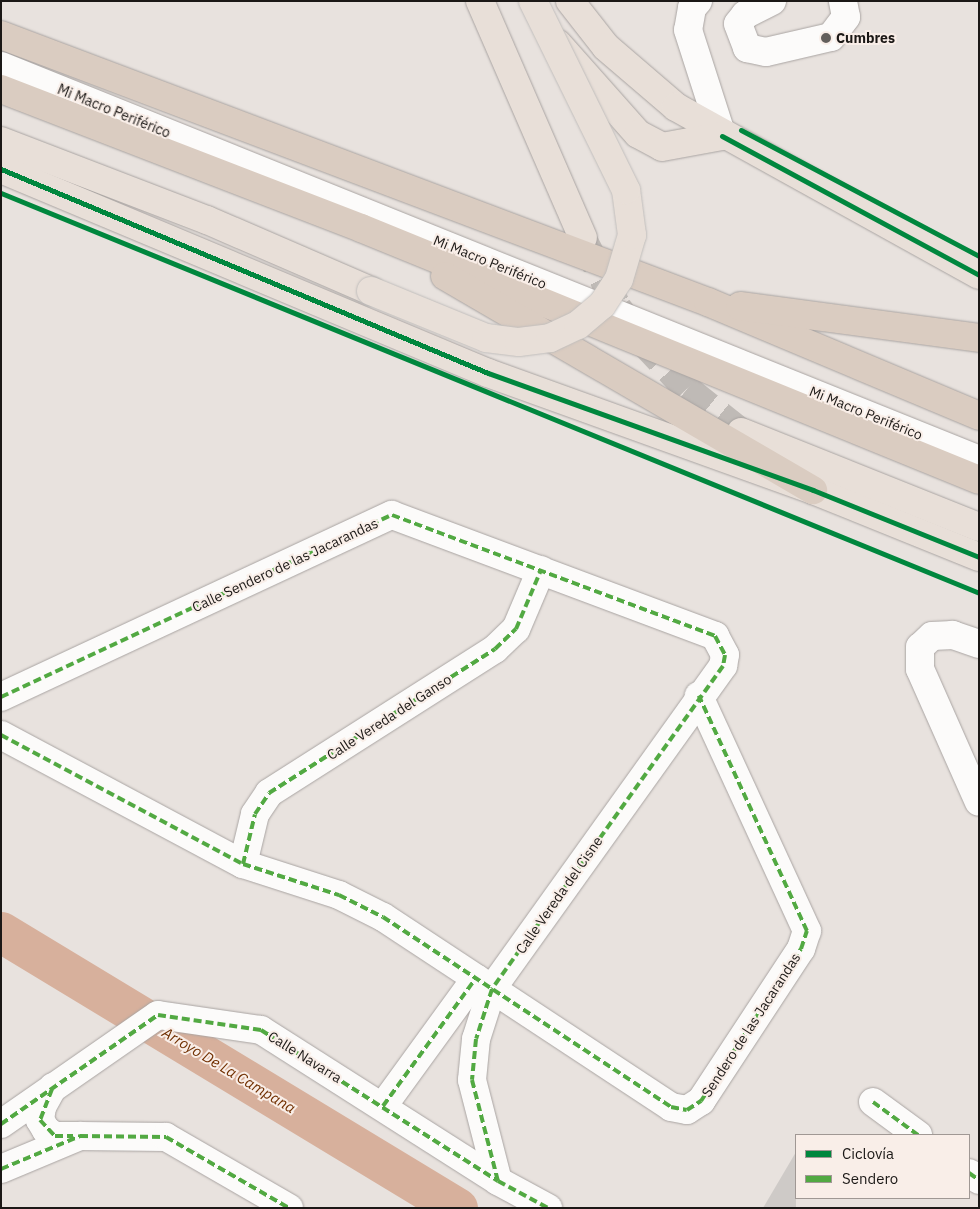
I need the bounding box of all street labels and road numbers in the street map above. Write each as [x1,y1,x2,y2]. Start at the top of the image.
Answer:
street label: Mi Macro Periférico [55,81,173,141]
street label: Mi Macro Periférico [431,232,549,292]
street label: Mi Macro Periférico [807,383,925,443]
street label: Calle Sendero de las Jacarandas [189,514,381,616]
street label: Calle Vereda del Ganso [324,670,454,764]
street label: Calle Vereda del Cisne [512,833,606,957]
street label: Sendero de las Jacarandas [698,950,804,1100]
street label: Calle Navarra [265,1028,345,1086]

